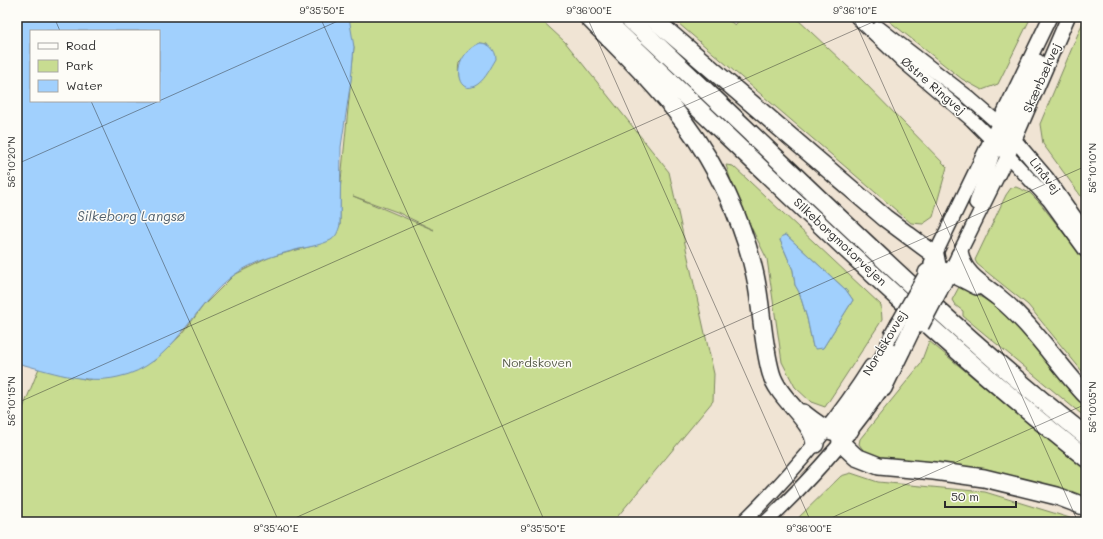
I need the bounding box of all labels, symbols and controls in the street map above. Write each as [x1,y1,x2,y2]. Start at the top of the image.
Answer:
text: 9°35'50"E [300,3,345,17]
text: 9°36'00"E [566,3,612,17]
text: 9°36'10"E [833,3,877,17]
legend [30,30,160,102]
text: Road [66,37,96,53]
street label: Skærbækvej [1019,40,1064,115]
street label: Østre Ringvej [898,53,969,118]
text: Park [66,57,93,73]
text: Water [66,77,103,93]
text: 56°10'20"N [4,136,18,188]
text: 56°10'10"N [1085,143,1099,193]
street label: Linåvej [1027,154,1065,197]
street label: Silkeborgmotorvejen [791,194,891,289]
water label: Silkeborg Langsø [77,207,185,224]
street label: Nordskovvej [858,307,910,378]
park label: Nordskoven [502,354,572,370]
text: 56°10'15"N [4,376,18,426]
text: 56°10'05"N [1085,381,1099,433]
scale bar [945,483,1016,509]
text: 50 m [951,488,979,504]
text: 9°35'40"E [254,521,299,535]
text: 9°35'50"E [521,521,566,535]
text: 9°36'00"E [786,521,832,535]

